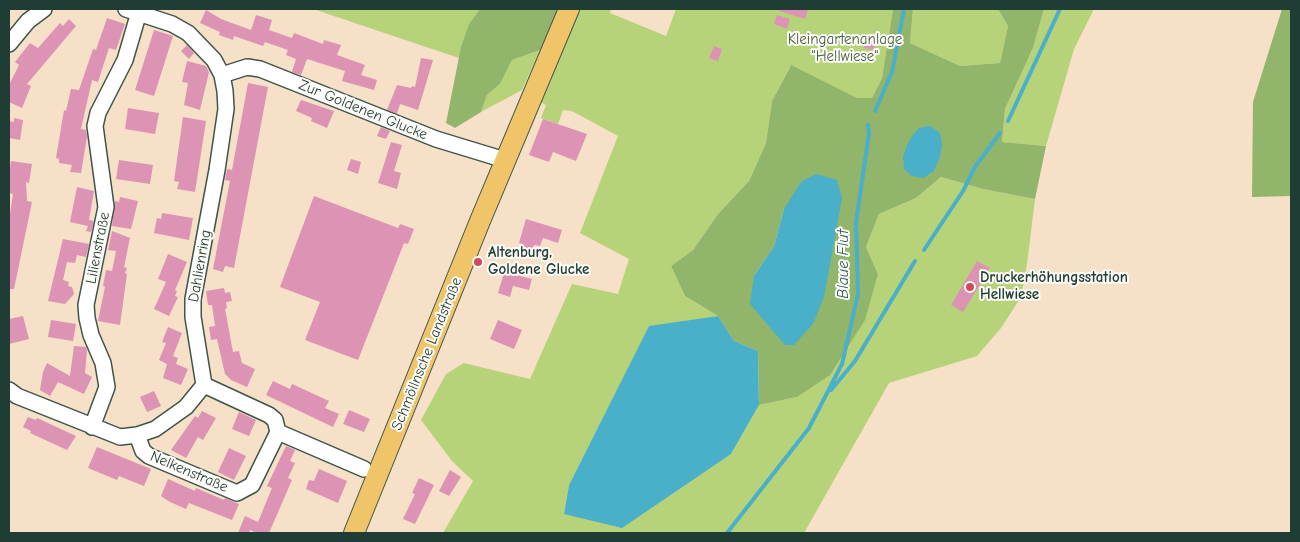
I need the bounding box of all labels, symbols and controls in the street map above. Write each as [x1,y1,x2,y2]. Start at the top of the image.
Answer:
park label: Kleingartenanlage "Hellwiese" [788,31,902,66]
street label: Zur Goldenen Glucke [296,76,430,144]
street label: Lilienstraße [82,211,114,285]
street label: Dahlienring [185,228,215,304]
water label: Blaue Flut [833,229,853,299]
place label: Altenburg, Goldene Glucke [488,244,589,279]
marker: Altenburg, Goldene Glucke [472,256,484,268]
place label: Druckerhöhungsstation Hellwiese [980,269,1128,304]
street label: Schmöllnsche Landstraße [388,275,466,433]
marker: Druckerhöhungsstation Hellwiese [964,281,976,293]
street label: Nelkenstraße [147,448,231,496]

